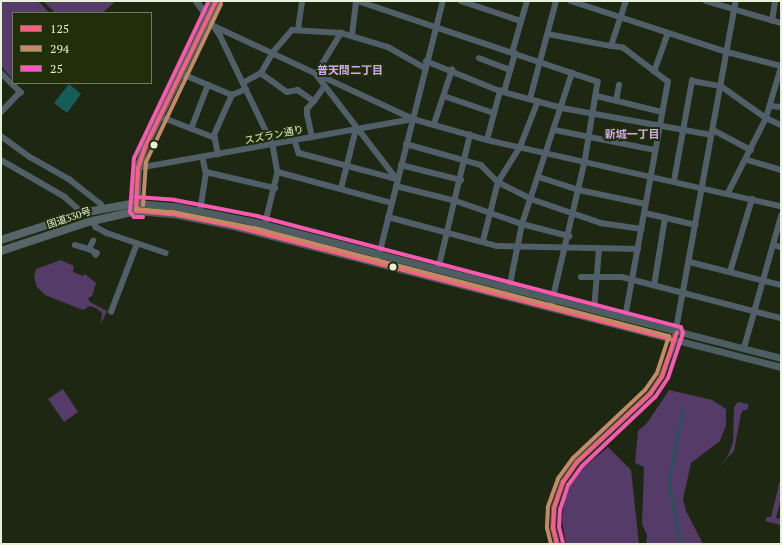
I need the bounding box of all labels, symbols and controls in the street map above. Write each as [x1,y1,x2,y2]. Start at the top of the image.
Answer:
legend [12,12,152,84]
text: 125 [50,21,69,36]
text: 294 [50,41,69,56]
text: 25 [50,61,63,76]
district label: 普天間二丁目 [317,63,383,77]
street label: スズラン通り [243,123,305,147]
district label: 新城一丁目 [605,127,659,141]
unlabelled marker [149,140,159,150]
street label: 国道330号 [45,205,93,231]
unlabelled marker [388,262,398,272]

